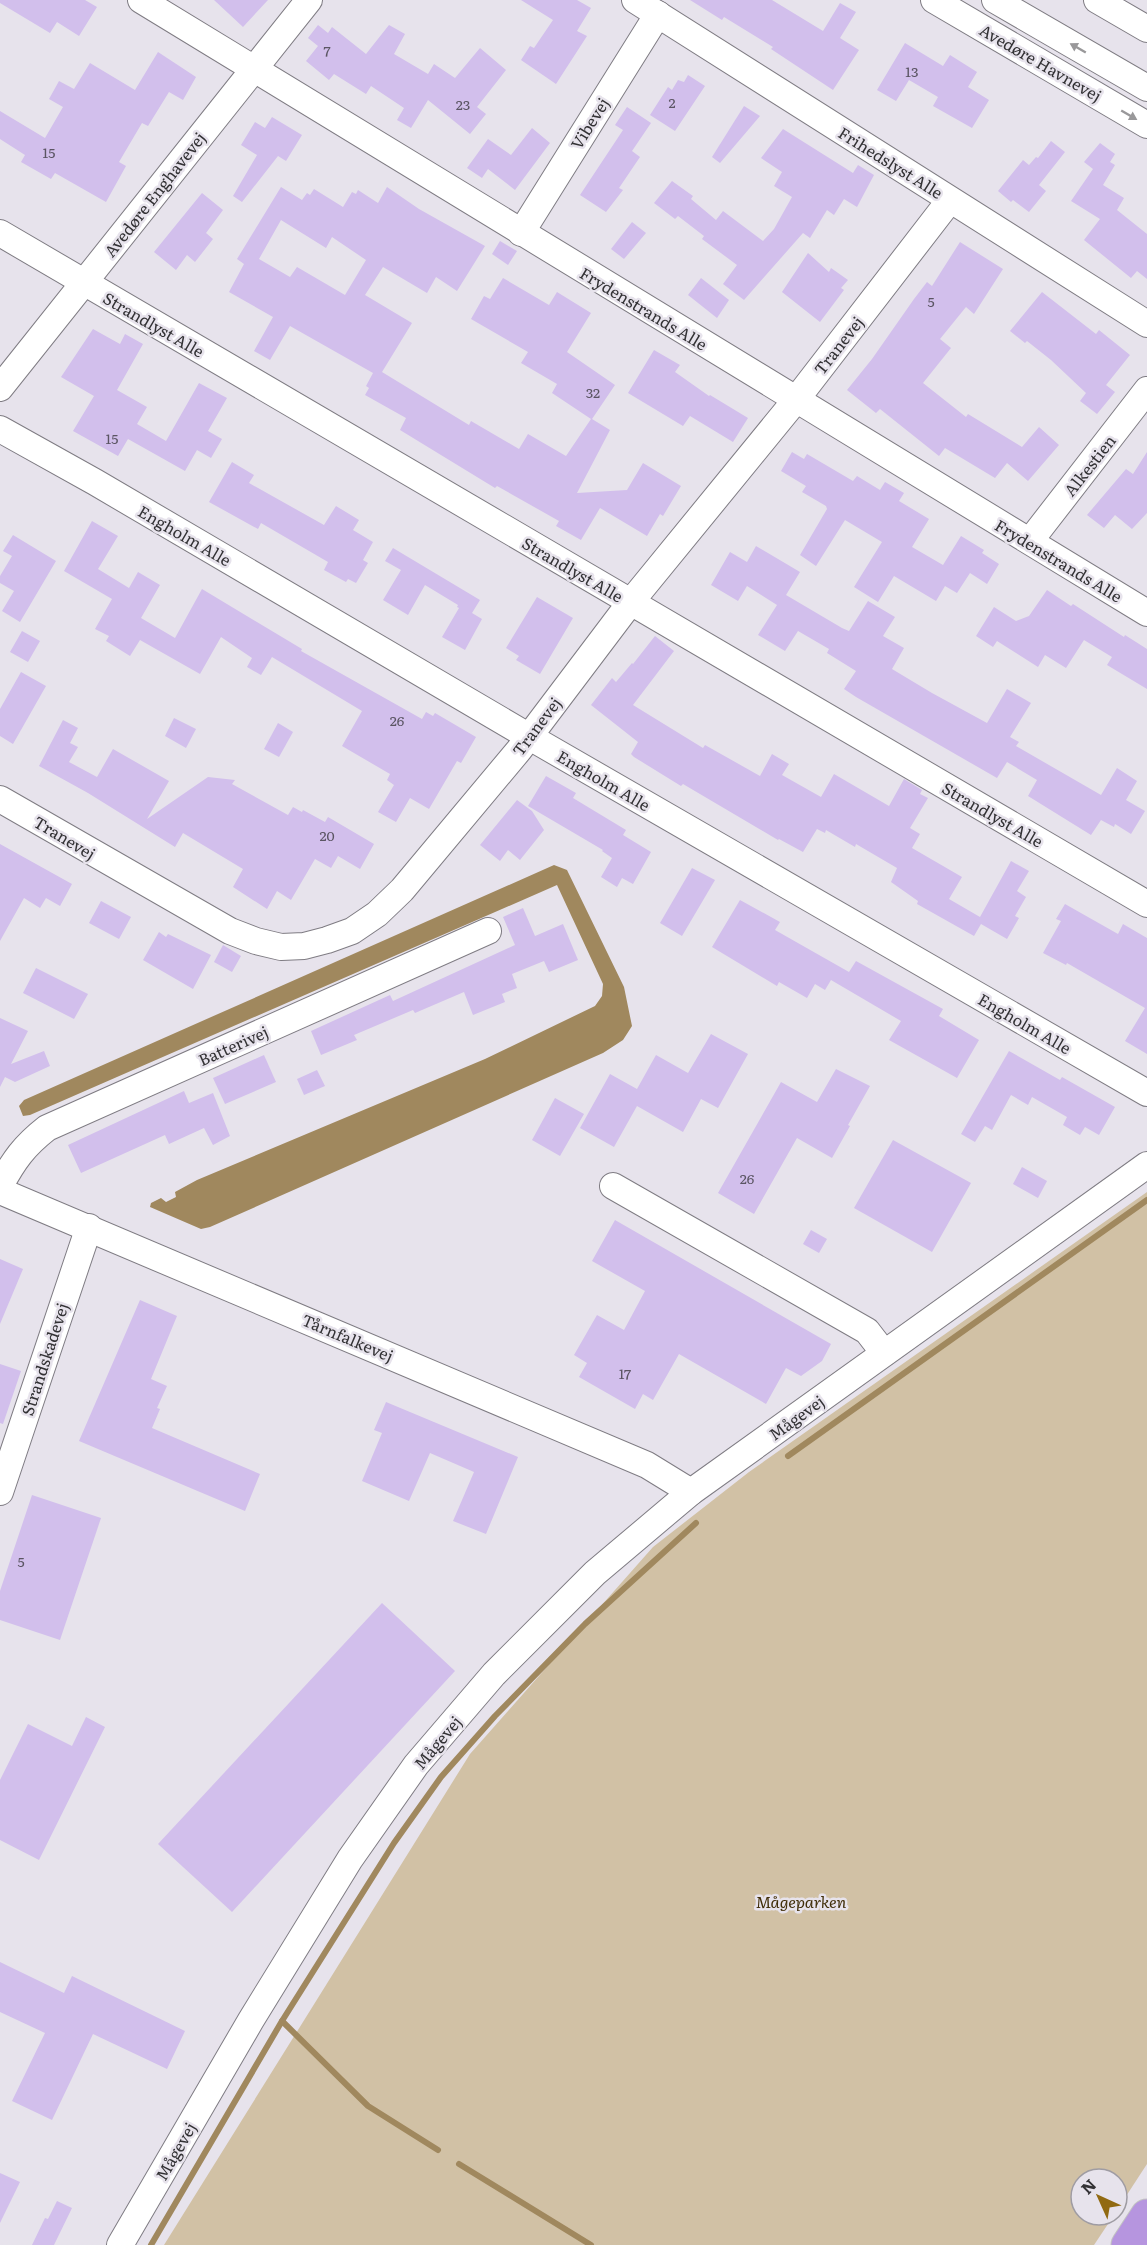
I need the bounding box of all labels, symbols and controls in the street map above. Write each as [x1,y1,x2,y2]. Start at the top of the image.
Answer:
street label: Avedøre Havnevej [976,17,1106,107]
house number: 7 [323,40,331,60]
one-way arrow [1070,43,1086,54]
house number: 13 [905,61,919,81]
house number: 2 [668,92,676,112]
street label: Vibevej [564,93,614,153]
house number: 23 [456,94,470,114]
one-way arrow [1121,109,1138,119]
street label: Frihedslyst Alle [834,120,948,204]
street label: Avedøre Enghavevej [97,126,211,262]
house number: 15 [43,142,55,162]
street label: Frydenstrands Alle [576,260,712,356]
street label: Strandlyst Alle [99,285,209,363]
house number: 5 [927,291,935,311]
street label: Tranevej [808,311,868,379]
house number: 32 [586,382,600,402]
house number: 15 [106,428,118,448]
street label: Alkestien [1057,429,1121,501]
street label: Engholm Alle [134,499,236,571]
street label: Frydenstrands Alle [991,512,1127,608]
street label: Strandlyst Alle [518,530,628,608]
street label: Tranevej [506,691,566,761]
house number: 26 [390,710,405,730]
street label: Engholm Alle [553,744,655,816]
street label: Strandlyst Alle [938,775,1048,853]
street label: Tranevej [30,809,100,865]
house number: 20 [319,825,335,845]
street label: Engholm Alle [974,987,1076,1059]
street label: Batterivej [194,1019,272,1071]
house number: 26 [740,1168,755,1188]
street label: Strandskadevej [14,1299,74,1419]
street label: Tårnfalkevej [299,1307,397,1367]
house number: 17 [619,1363,631,1383]
street label: Mågevej [763,1389,829,1445]
house number: 5 [17,1551,25,1571]
street label: Mågevej [407,1710,467,1774]
park label: Mågeparken [756,1889,847,1913]
street label: Mågevej [149,2118,201,2184]
north arrow [1069,2167,1129,2227]
text: N [1074,2172,1101,2199]

